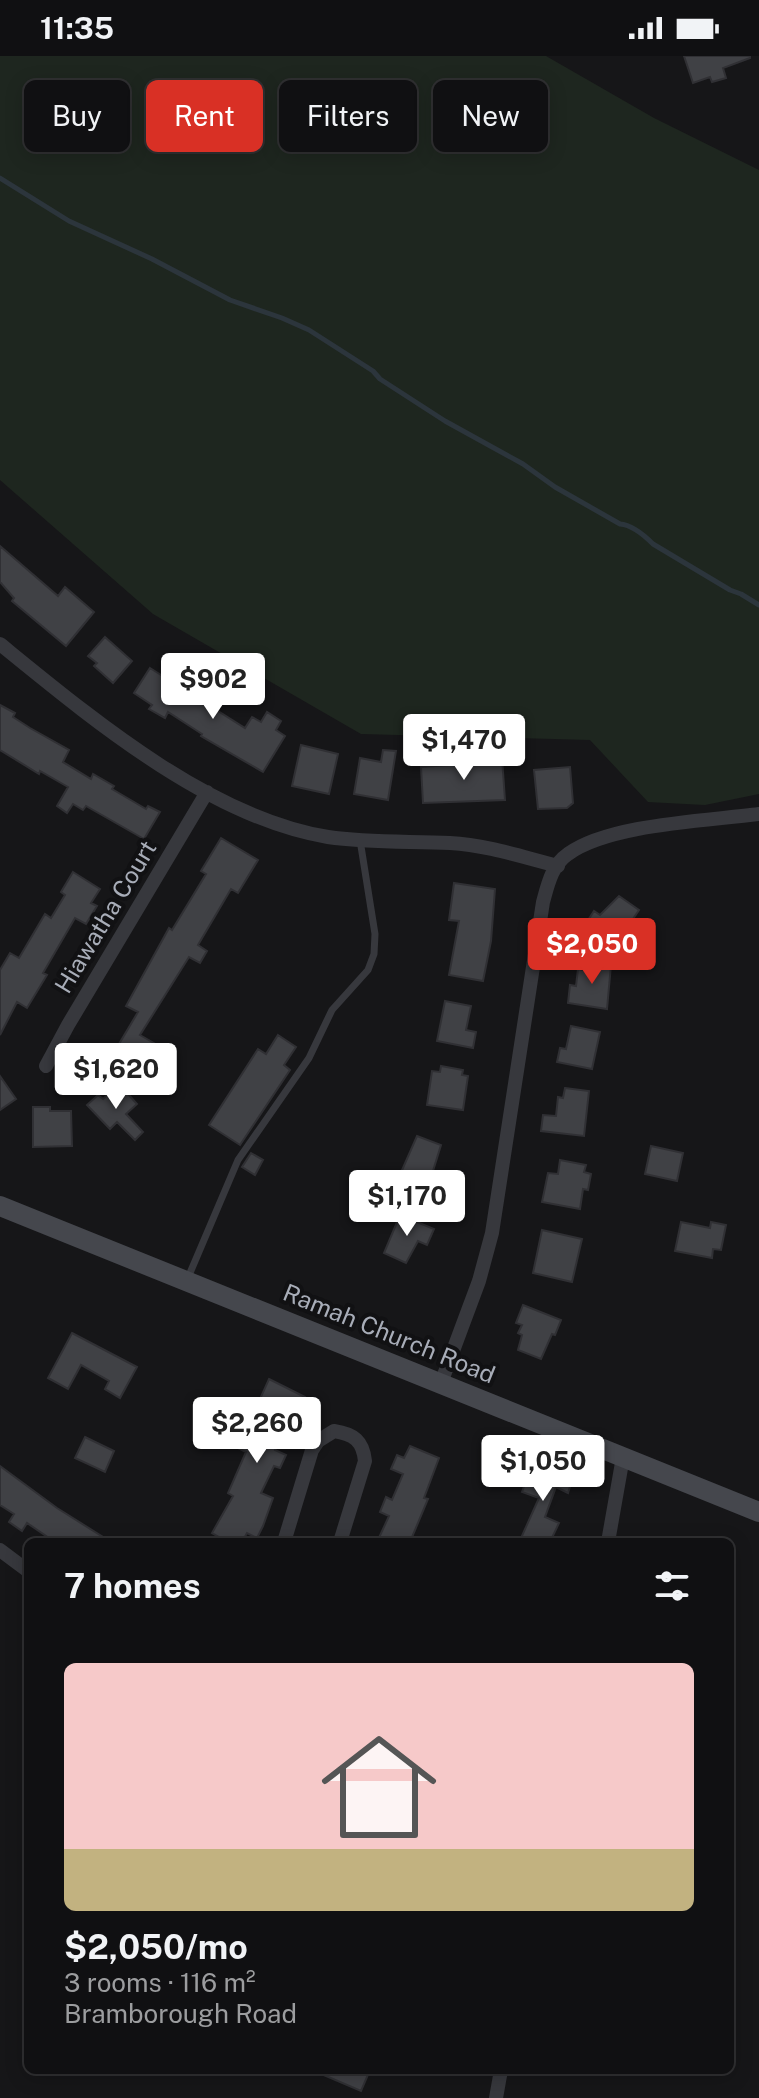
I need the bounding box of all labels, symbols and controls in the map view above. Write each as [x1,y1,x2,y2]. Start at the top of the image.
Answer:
text: 11:35 [40,10,114,46]
chip: Buy [24,80,130,152]
chip: Rent [146,80,263,152]
chip: Filters [279,80,417,152]
chip: New [433,80,548,152]
pin: $902 [166,653,260,721]
text: $902 [179,663,247,694]
pin: $1,470 [399,714,529,782]
text: $1,470 [421,724,507,755]
street label: Hiawatha Court [49,835,162,998]
pin: $2,050 [527,918,657,986]
text: $2,050 [546,928,638,959]
pin: $1,620 [51,1043,181,1111]
text: $1,620 [73,1053,159,1084]
pin: $1,170 [342,1170,472,1238]
text: $1,170 [367,1180,447,1211]
street label: Ramah Church Road [279,1278,499,1388]
pin: $2,260 [192,1397,322,1465]
text: $2,260 [211,1407,303,1438]
pin: $1,050 [478,1435,608,1503]
text: $1,050 [499,1445,587,1476]
icon: filters [650,1564,694,1608]
text: 7 homes [64,1566,201,1606]
icon: home [307,1715,451,1859]
text: $2,050/mo [64,1927,248,1967]
text: 3 rooms · 116 m² [64,1967,256,1998]
text: Bramborough Road [64,1998,297,2029]

